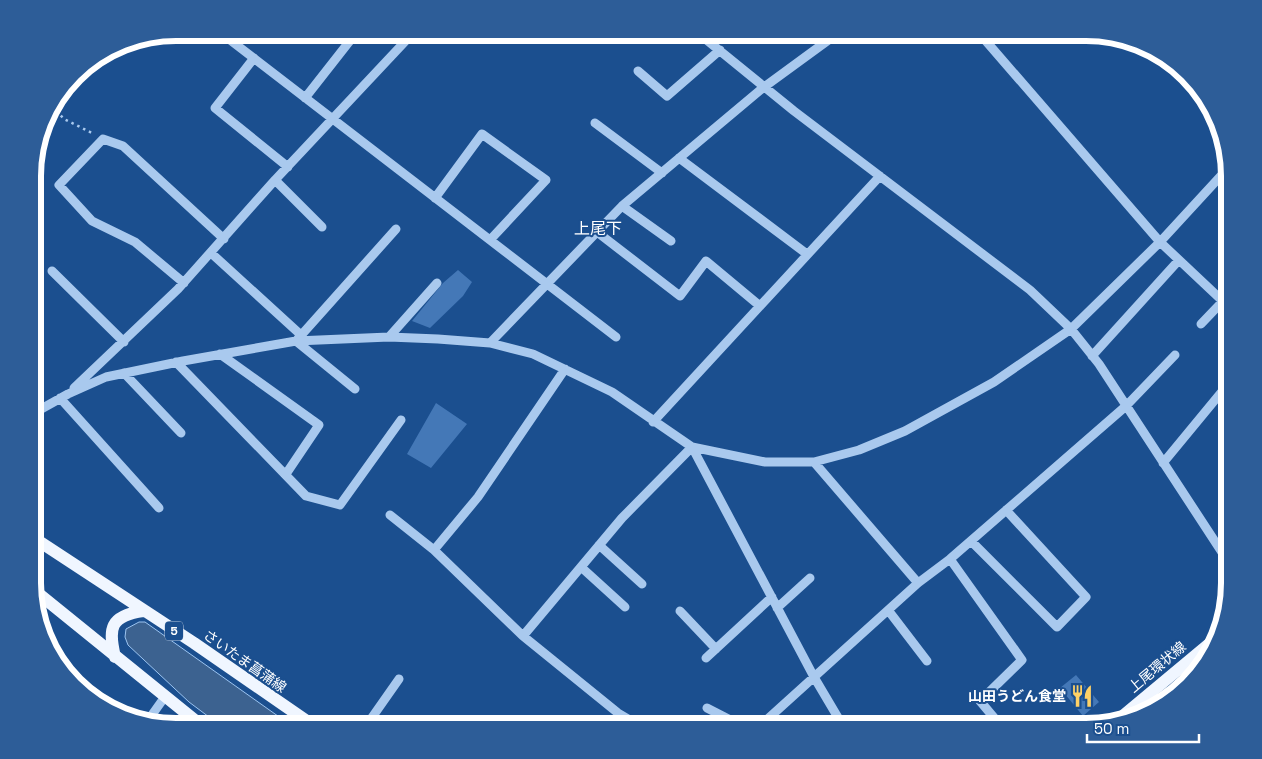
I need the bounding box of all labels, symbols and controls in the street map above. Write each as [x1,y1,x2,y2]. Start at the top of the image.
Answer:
district label: 上尾下 [574,218,622,239]
road number: 5 [165,622,183,640]
street label: さいたま菖蒲線 [200,626,290,696]
street label: 上尾環状線 [1124,638,1190,696]
restaurant icon: 山田うどん食堂 [1069,683,1095,709]
place label: 山田うどん食堂 [968,687,1066,705]
scale bar [1087,712,1200,744]
text: 50 m [1094,719,1129,738]

